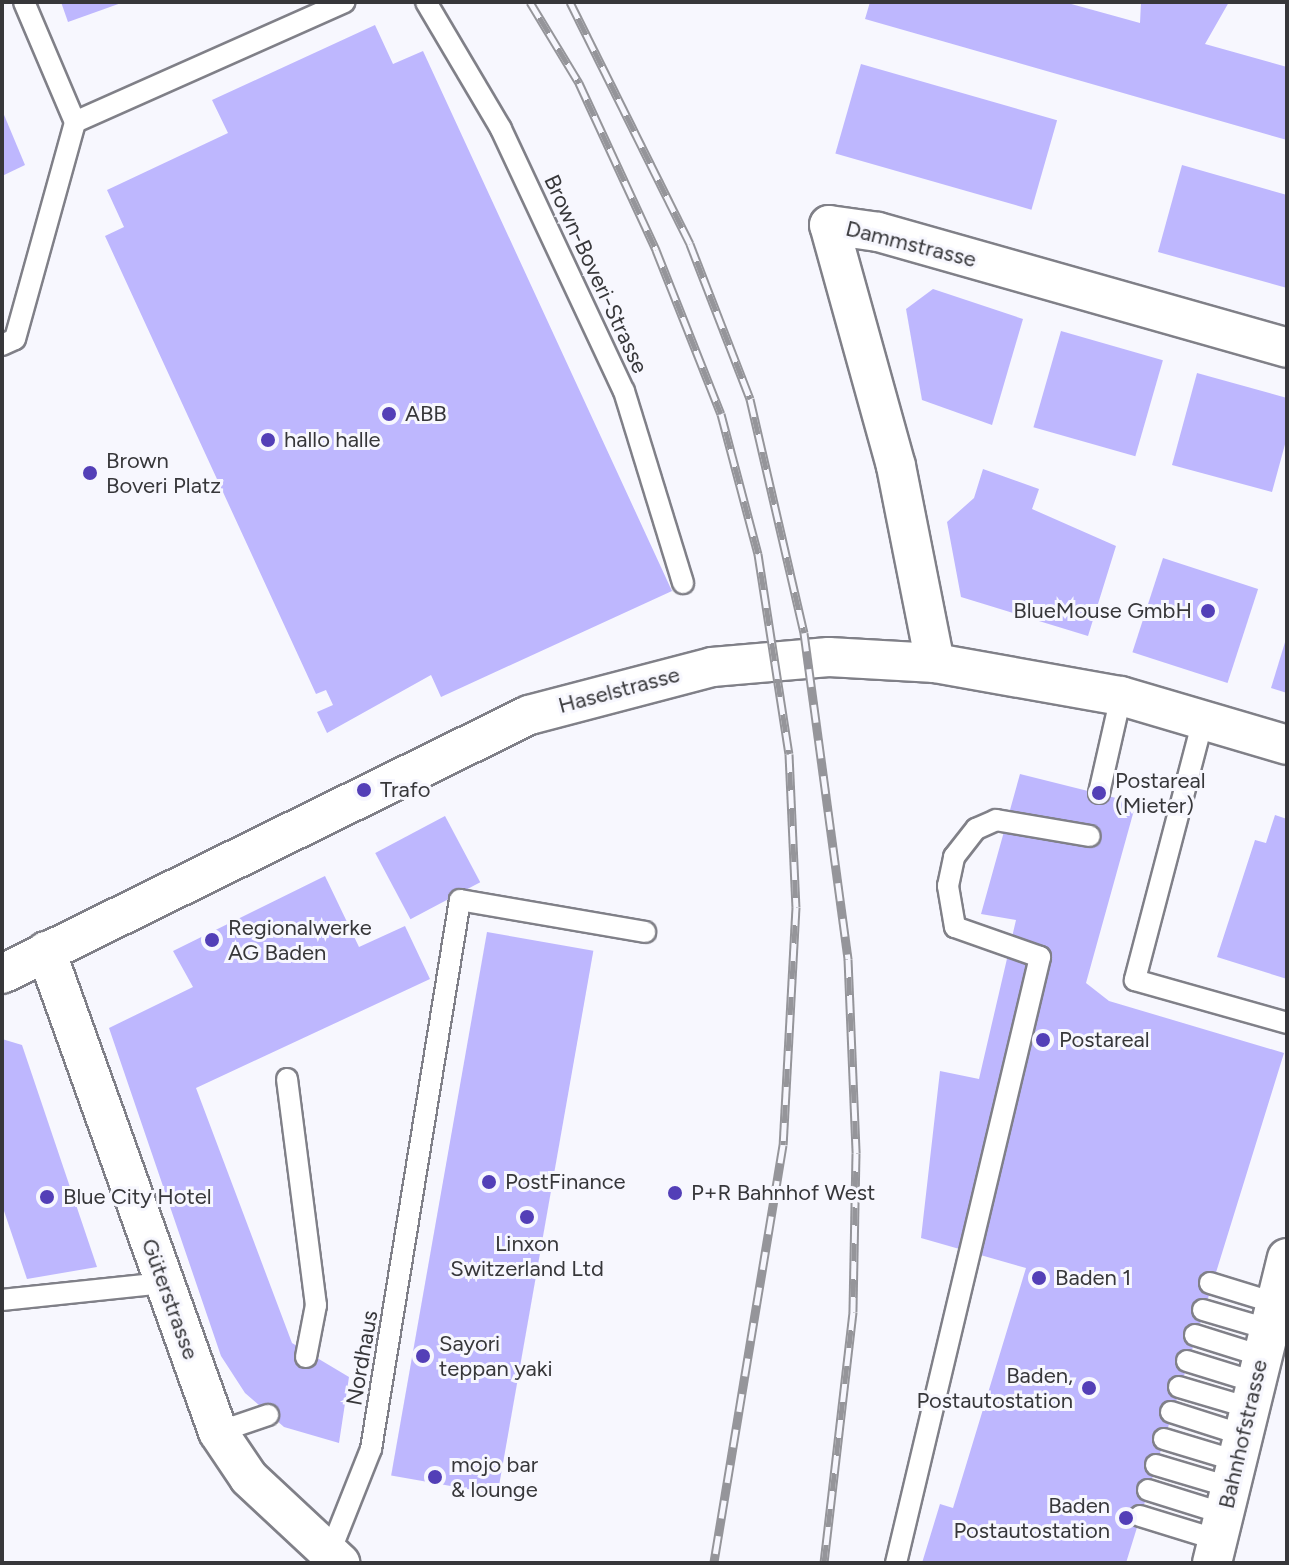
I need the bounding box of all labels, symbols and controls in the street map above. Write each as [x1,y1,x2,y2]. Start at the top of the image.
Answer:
street label: Brown-Boveri-Strasse [538,171,654,377]
street label: Dammstrasse [843,215,979,273]
place label: ABB [405,401,447,427]
marker: ABB [380,405,398,423]
place label: hallo halle [284,427,381,453]
marker: hallo halle [259,431,277,449]
place label: Brown Boveri Platz [106,447,221,498]
marker: Brown Boveri Platz [81,464,99,482]
place label: BlueMouse GmbH [1013,598,1192,624]
marker: BlueMouse GmbH [1199,602,1217,620]
street label: Haselstrasse [555,661,683,719]
place label: Postareal (Mieter) [1115,767,1206,818]
place label: Trafo [380,777,431,803]
marker: Trafo [355,781,373,799]
marker: Postareal (Mieter) [1090,784,1108,802]
place label: Regionalwerke AG Baden [228,914,372,966]
marker: Regionalwerke AG Baden [203,931,221,949]
place label: Postareal [1059,1027,1150,1053]
marker: Postareal [1034,1031,1052,1049]
place label: PostFinance [505,1169,626,1195]
marker: PostFinance [480,1173,498,1191]
place label: P+R Bahnhof West [691,1180,875,1206]
place label: Blue City Hotel [63,1184,212,1210]
marker: P+R Bahnhof West [666,1184,684,1202]
marker: Blue City Hotel [38,1188,56,1206]
marker: Linxon Switzerland Ltd [518,1208,536,1226]
place label: Linxon Switzerland Ltd [450,1230,604,1282]
street label: Güterstrasse [136,1235,204,1363]
place label: Baden 1 [1055,1265,1131,1291]
marker: Baden 1 [1030,1269,1048,1287]
street label: Nordhaus [341,1308,383,1408]
place label: Sayori teppan yaki [439,1330,553,1382]
marker: Sayori teppan yaki [414,1347,432,1365]
street label: Bahnhofstrasse [1213,1357,1273,1511]
place label: Baden, Postautostation [917,1362,1073,1414]
marker: Baden, Postautostation [1080,1379,1098,1397]
place label: mojo bar & lounge [451,1451,538,1502]
marker: mojo bar & lounge [426,1468,444,1486]
place label: Baden Postautostation [954,1492,1110,1544]
marker: Baden Postautostation [1117,1509,1135,1527]

